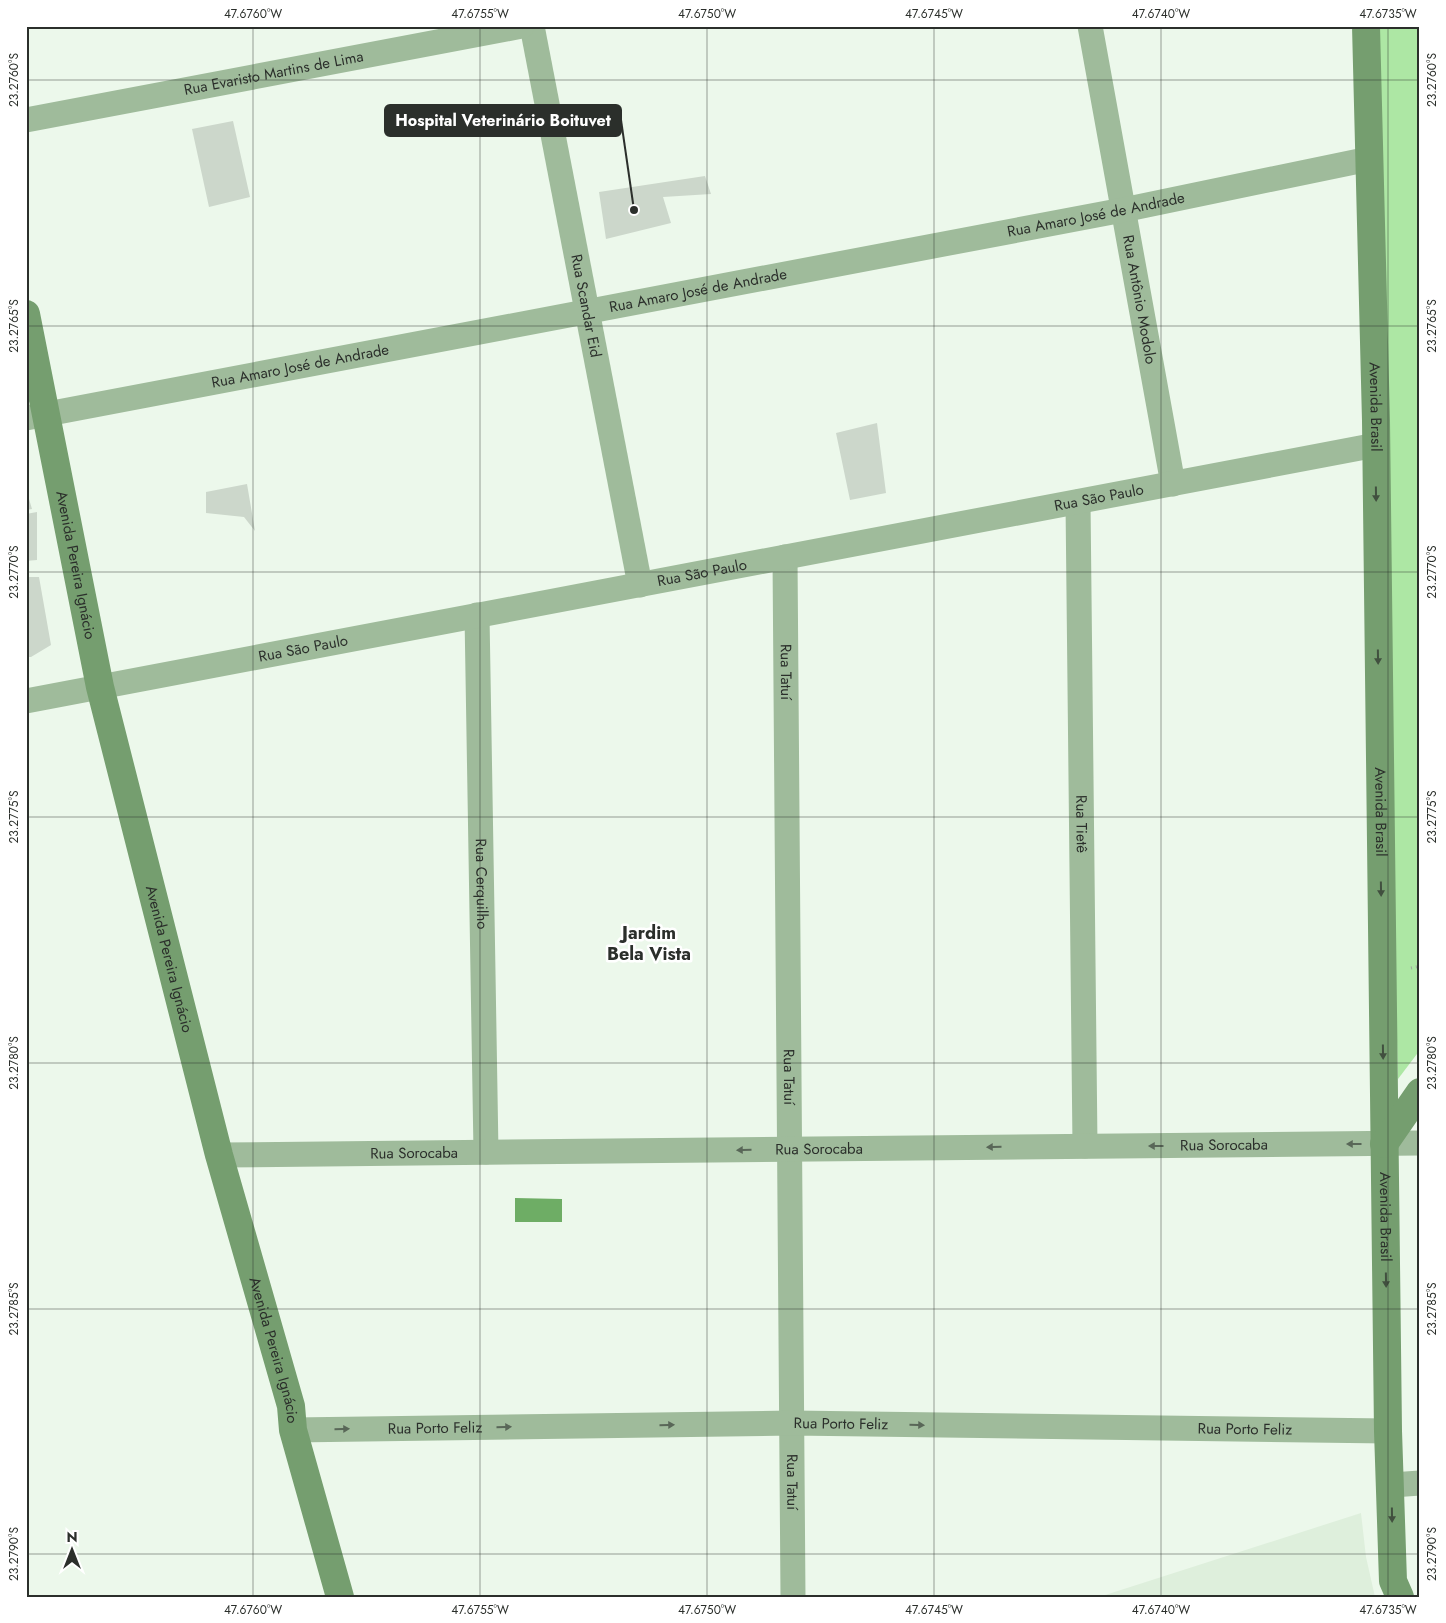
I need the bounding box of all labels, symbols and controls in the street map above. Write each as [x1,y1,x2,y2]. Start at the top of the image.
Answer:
text: 47.6760°W [224,5,282,23]
text: 47.6755°W [451,5,509,23]
text: 47.6750°W [678,5,736,23]
text: 47.6745°W [905,5,963,23]
text: 47.6740°W [1132,5,1190,23]
text: 47.6735°W [1359,5,1417,23]
street label: Rua Evaristo Martins de Lima [182,45,365,101]
text: 23.2760°S [5,53,23,107]
text: 23.2760°S [1423,53,1441,107]
callout: Hospital Veterinário Boituvet [385,105,621,136]
text: Hospital Veterinário Boituvet [395,109,612,132]
street label: Rua Amaro José de Andrade [1005,186,1187,243]
street label: Rua Antônio Modolo [1117,233,1162,366]
street label: Rua Scandar Eid [565,252,607,359]
street label: Rua Amaro José de Andrade [607,263,789,318]
text: 23.2765°S [5,299,23,353]
text: 23.2765°S [1423,299,1441,353]
street label: Rua Amaro José de Andrade [209,338,391,394]
street label: Avenida Brasil [1364,362,1387,452]
street label: Rua São Paulo [1052,478,1146,517]
one-way arrow [1372,486,1380,502]
street label: Avenida Pereira Ignácio [50,489,101,641]
text: 23.2770°S [5,545,23,599]
text: 23.2770°S [1423,545,1441,599]
street label: Rua São Paulo [655,554,749,592]
street label: Rua São Paulo [256,629,350,668]
street label: Rua Tatuí [775,644,797,701]
one-way arrow [1374,649,1382,665]
street label: Avenida Brasil [1369,767,1392,857]
text: 23.2775°S [5,790,23,843]
text: 23.2775°S [1423,790,1441,843]
street label: Rua Tietê [1070,795,1093,853]
street label: Rua Cerquilho [470,838,493,930]
one-way arrow [1377,881,1385,897]
street label: Avenida Pereira Ignácio [140,883,198,1035]
district label: Jardim Bela Vista [607,920,691,967]
text: 23.2780°S [5,1036,23,1090]
text: 23.2780°S [1423,1036,1441,1090]
one-way arrow [1379,1044,1387,1060]
street label: Rua Tatuí [778,1049,800,1106]
street label: Rua Sorocaba [1180,1134,1268,1156]
street label: Rua Sorocaba [775,1138,863,1160]
one-way arrow [1345,1140,1361,1148]
street label: Rua Sorocaba [370,1142,458,1164]
one-way arrow [1148,1142,1164,1150]
one-way arrow [985,1143,1001,1151]
one-way arrow [735,1146,751,1154]
street label: Avenida Brasil [1374,1172,1397,1262]
one-way arrow [1382,1272,1390,1288]
street label: Avenida Pereira Ignácio [244,1274,303,1424]
text: 23.2785°S [5,1282,23,1336]
text: 23.2785°S [1423,1282,1441,1336]
street label: Rua Porto Feliz [794,1412,888,1435]
street label: Rua Porto Feliz [388,1416,483,1440]
street label: Rua Porto Feliz [1197,1417,1292,1441]
one-way arrow [659,1421,675,1429]
one-way arrow [909,1421,925,1429]
one-way arrow [496,1423,512,1431]
one-way arrow [334,1425,350,1433]
street label: Rua Tatuí [781,1454,803,1511]
one-way arrow [1388,1507,1396,1523]
north arrow [48,1526,98,1576]
text: 23.2790°S [5,1527,23,1581]
text: N [66,1527,78,1547]
text: 23.2790°S [1423,1527,1441,1581]
text: 47.6760°W [224,1601,282,1619]
text: 47.6755°W [451,1601,509,1619]
text: 47.6750°W [678,1601,736,1619]
text: 47.6745°W [905,1601,963,1619]
text: 47.6740°W [1132,1601,1190,1619]
text: 47.6735°W [1359,1601,1417,1619]

